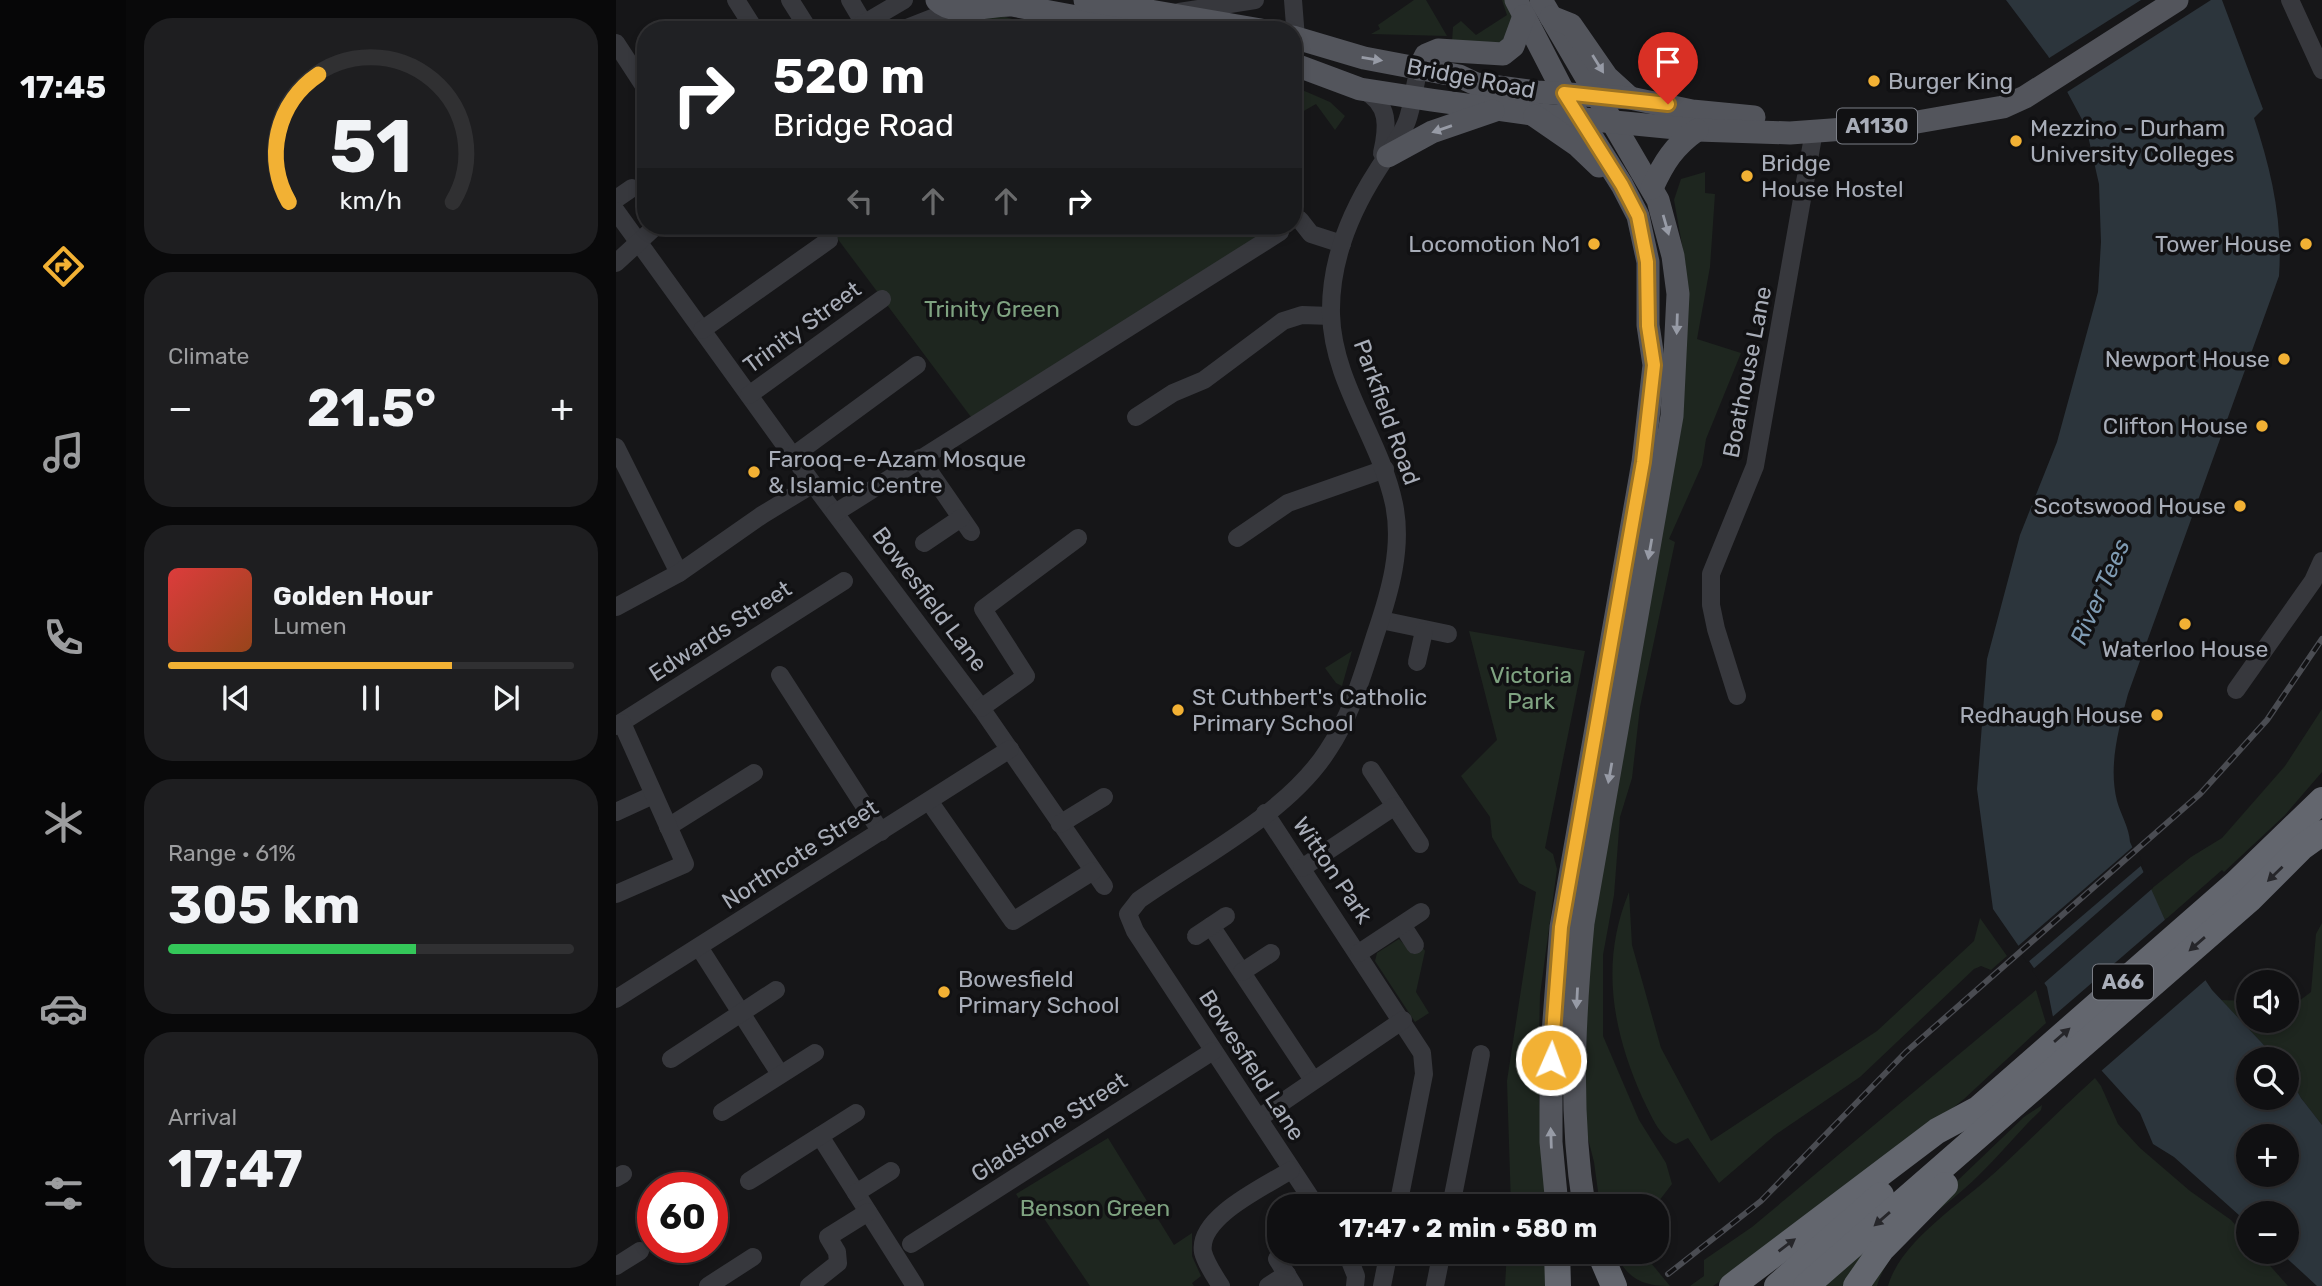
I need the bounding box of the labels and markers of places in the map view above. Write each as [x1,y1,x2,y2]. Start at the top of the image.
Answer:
pin [1638,32,1698,104]
place label: Burger King [1888,67,2013,95]
marker: Burger King [1866,73,1882,89]
place label: Mezzino - Durham University Colleges [2030,114,2235,168]
marker: Mezzino - Durham University Colleges [2008,133,2024,149]
place label: Bridge House Hostel [1761,149,1904,203]
marker: Bridge House Hostel [1739,168,1755,184]
place label: Locomotion No1 [1408,230,1580,258]
place label: Tower House [2155,230,2292,258]
marker: Locomotion No1 [1586,236,1602,252]
marker: Tower House [2298,236,2314,252]
place label: Newport House [2105,345,2270,373]
marker: Newport House [2276,351,2292,367]
place label: Clifton House [2103,412,2248,440]
marker: Clifton House [2254,418,2270,434]
place label: Farooq-e-Azam Mosque & Islamic Centre [768,445,1026,499]
marker: Farooq-e-Azam Mosque & Islamic Centre [746,464,762,480]
place label: Scotswood House [2034,492,2226,520]
marker: Scotswood House [2232,498,2248,514]
marker: Waterloo House [2177,616,2193,632]
place label: Waterloo House [2102,635,2268,663]
place label: St Cuthbert's Catholic Primary School [1192,683,1427,737]
place label: Redhaugh House [1960,701,2143,729]
marker: St Cuthbert's Catholic Primary School [1170,702,1186,718]
marker: Redhaugh House [2149,707,2165,723]
place label: Bowesfield Primary School [958,965,1120,1019]
marker: Bowesfield Primary School [936,984,952,1000]

